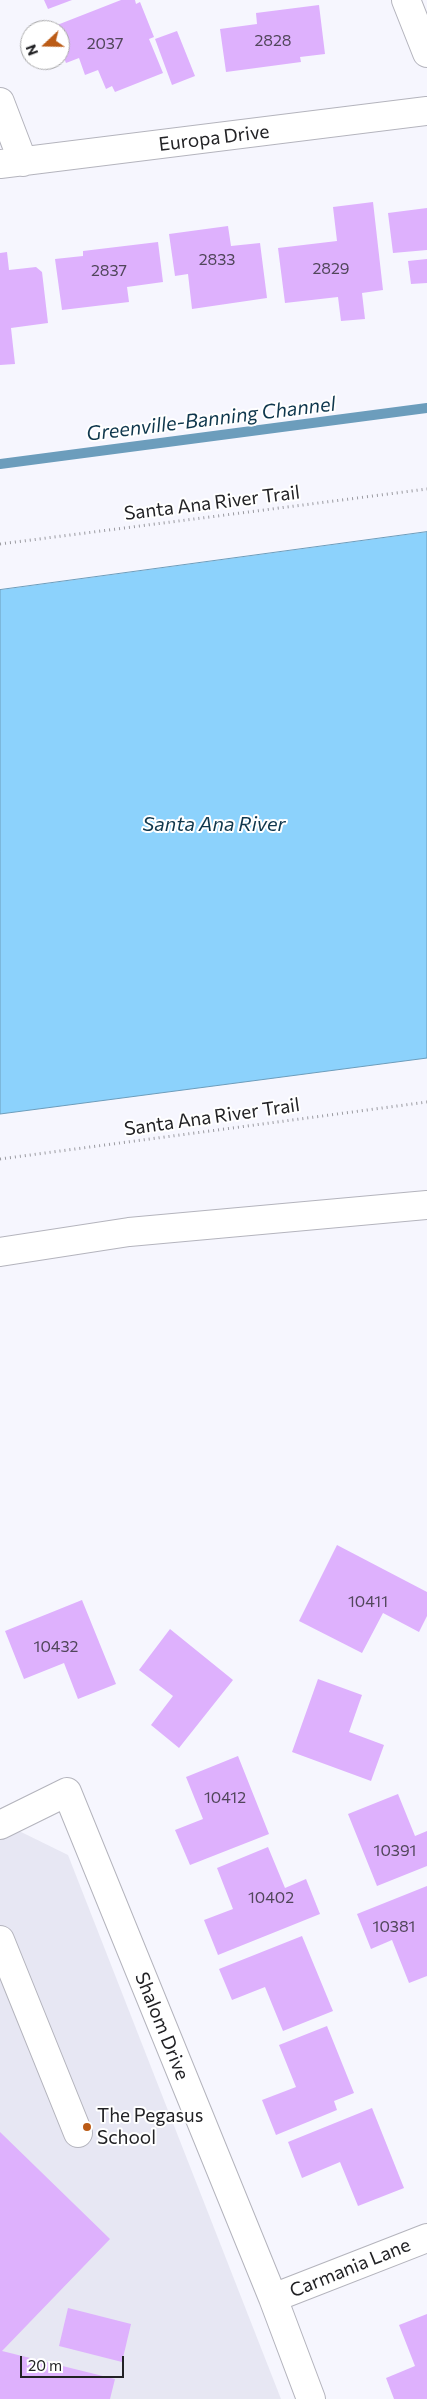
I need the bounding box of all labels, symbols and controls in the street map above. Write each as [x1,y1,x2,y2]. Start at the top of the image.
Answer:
north arrow [20,20,70,70]
house number: 2828 [254,31,292,51]
house number: 2037 [87,34,123,54]
text: N [22,42,41,58]
street label: Europa Drive [157,120,271,156]
house number: 2833 [199,250,235,270]
house number: 2829 [312,259,350,279]
house number: 2837 [91,261,127,281]
water label: Greenville-Banning Channel [85,392,337,446]
street label: Santa Ana River Trail [123,481,301,525]
water label: Santa Ana River [143,812,285,836]
street label: Santa Ana River Trail [123,1093,301,1141]
house number: 10411 [348,1592,388,1612]
house number: 10432 [34,1637,78,1657]
house number: 10412 [204,1788,246,1808]
house number: 10391 [374,1841,416,1861]
house number: 10402 [248,1888,294,1908]
house number: 10381 [373,1917,415,1937]
street label: Shalom Drive [130,1969,194,2083]
place label: The Pegasus School [97,2105,203,2149]
marker: The Pegasus School [81,2121,93,2133]
street label: Carmania Lane [286,2233,414,2303]
scale bar [22,2346,126,2378]
text: 20 m [28,2356,62,2374]

